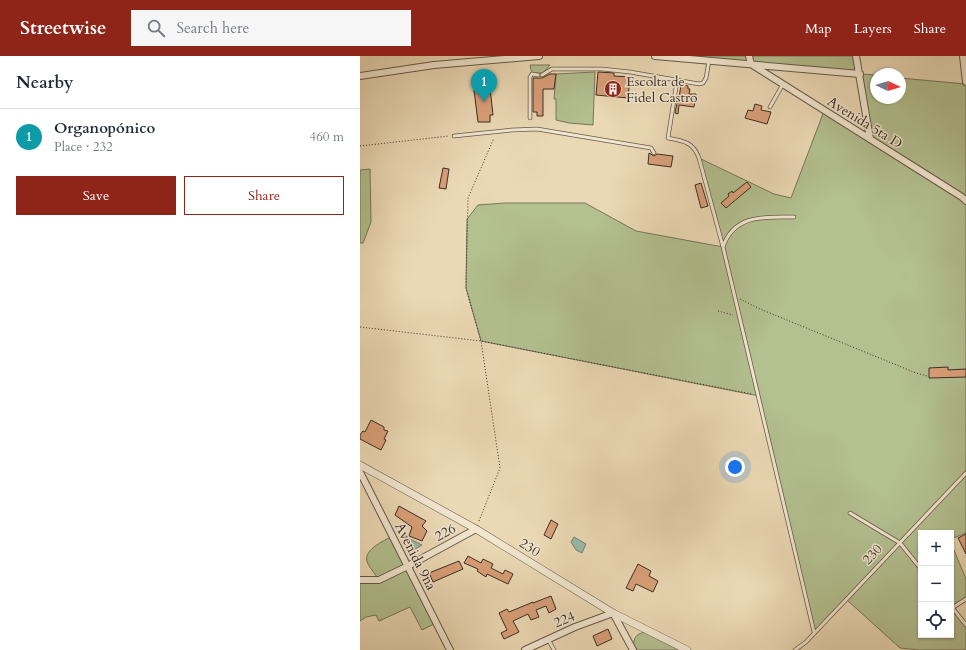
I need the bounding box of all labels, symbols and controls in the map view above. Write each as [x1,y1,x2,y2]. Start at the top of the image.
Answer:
search box [131,10,411,46]
text: Streetwise [20,15,107,41]
icon: search [145,17,167,39]
text: Search here [177,18,249,38]
text: Map [805,19,832,38]
text: Layers [854,19,892,38]
text: Share [914,19,946,38]
north arrow [870,68,906,104]
pin: 1 [471,69,497,102]
text: Nearby [16,71,73,94]
place label: Escolta de Fidel Castro [626,72,698,107]
building icon: Escolta de Fidel Castro [603,79,623,99]
street label: Avenida 5ta D [824,92,906,153]
text: Organopónico [54,118,155,138]
text: 1 [26,128,32,146]
text: 460 m [310,128,344,146]
text: Place · 232 [54,138,113,156]
button: Save [16,176,176,215]
button: Share [184,176,344,215]
your location [725,457,745,477]
street label: Avenida 9na [390,519,441,593]
street label: 226 [431,519,459,546]
map controls [918,530,954,638]
button: + [918,530,954,566]
street label: 230 [516,534,544,561]
street label: 230 [858,540,887,569]
button: − [918,566,954,602]
button: locate [918,602,954,638]
street label: 224 [551,607,578,632]

